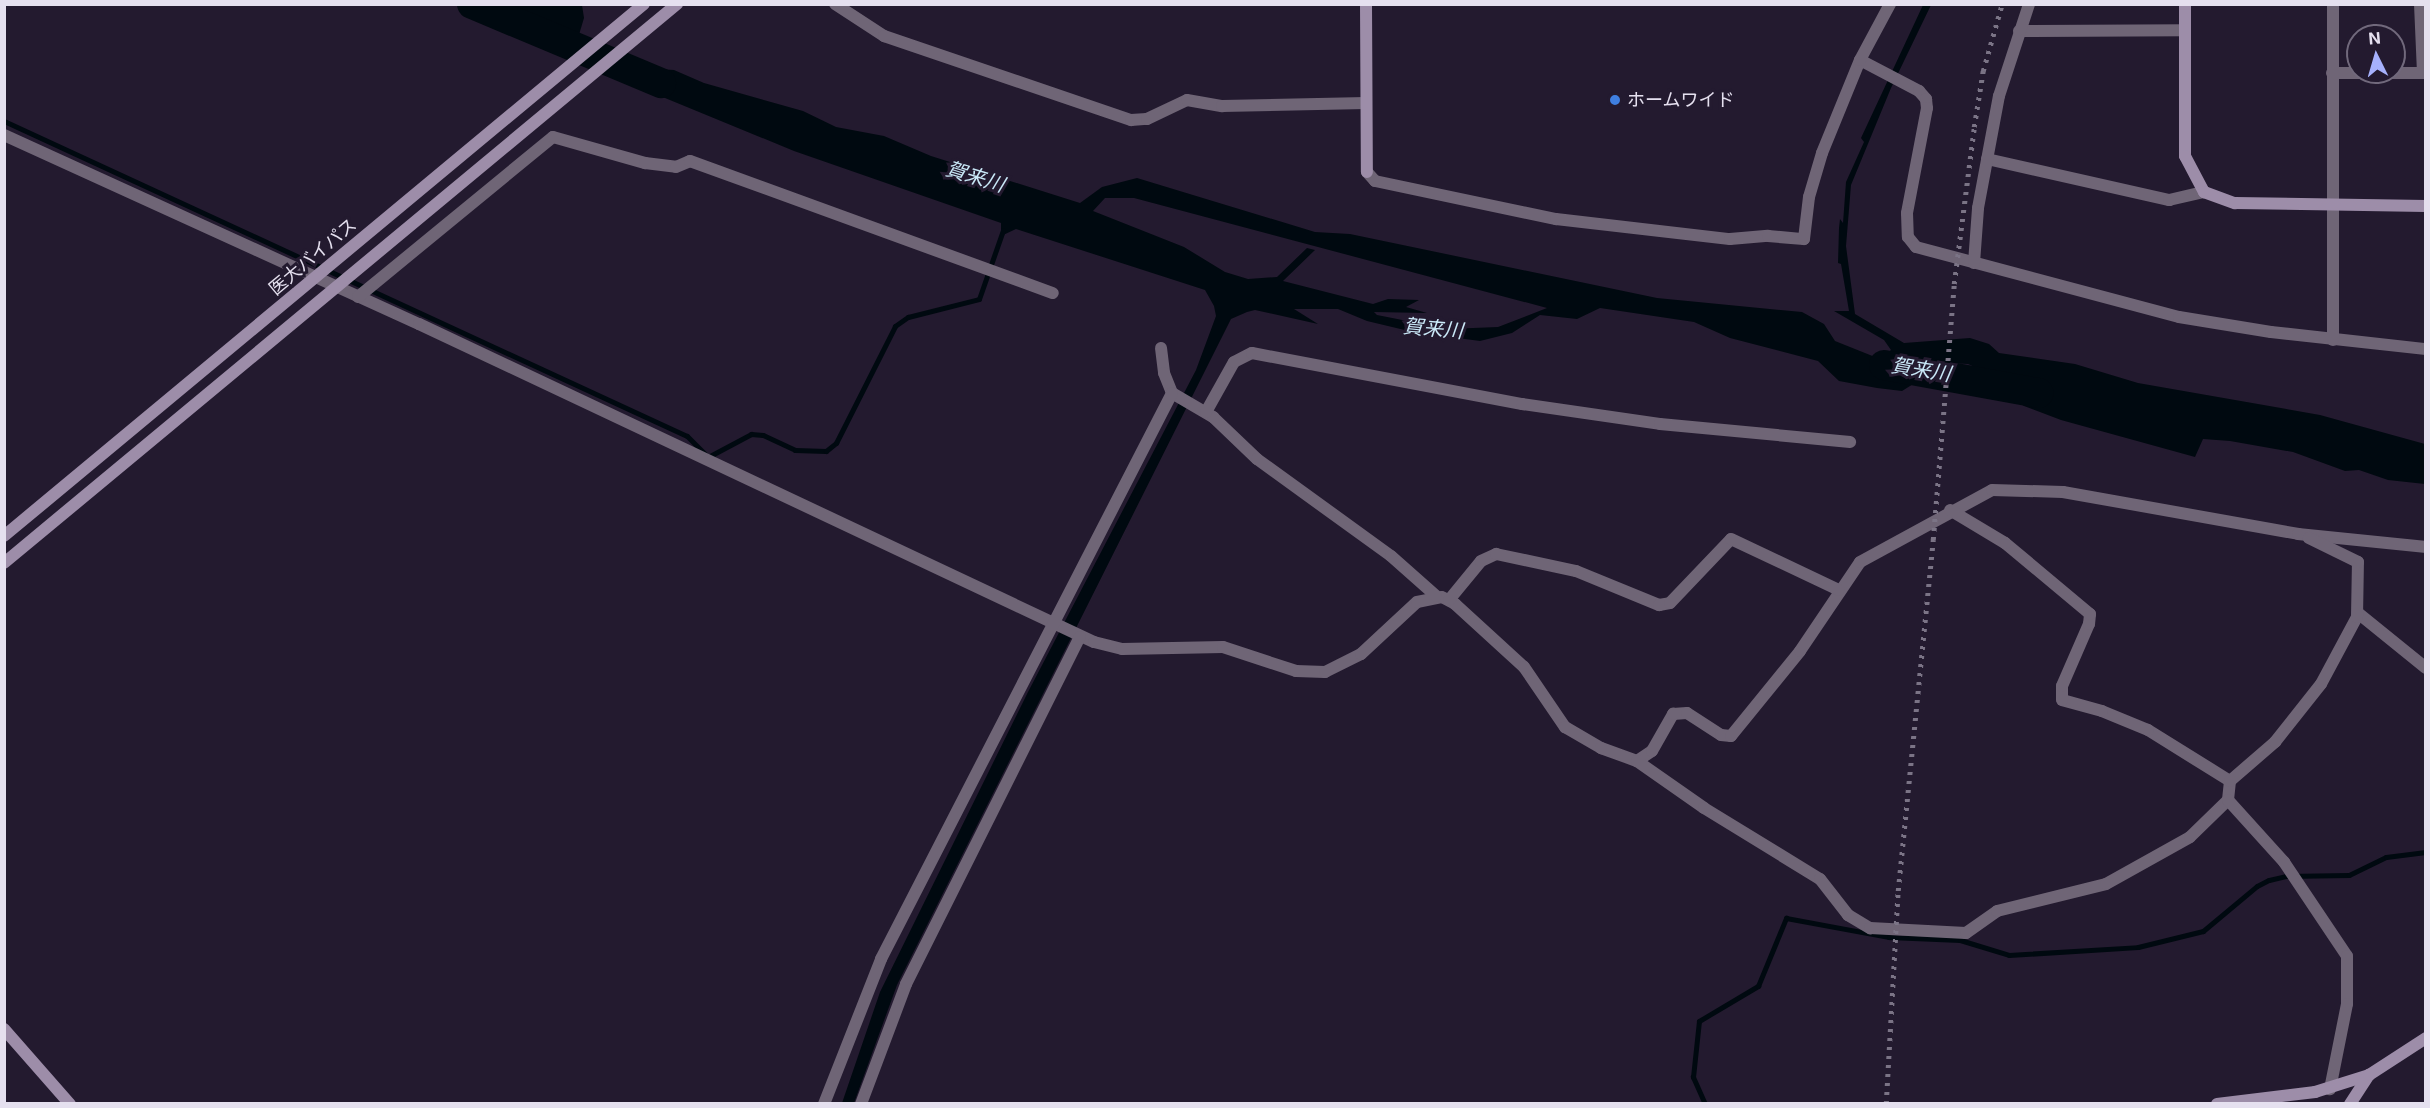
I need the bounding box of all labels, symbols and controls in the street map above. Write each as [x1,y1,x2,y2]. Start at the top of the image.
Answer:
north arrow [2346,24,2406,84]
text: N [2368,28,2382,49]
place label: ホームワイド [1627,89,1735,111]
marker: ホームワイド [1608,93,1622,107]
water label: 賀来川 [943,157,1007,197]
street label: 医大バイパス [265,214,361,300]
water label: 賀来川 [1402,314,1464,344]
water label: 賀来川 [1889,353,1953,387]

